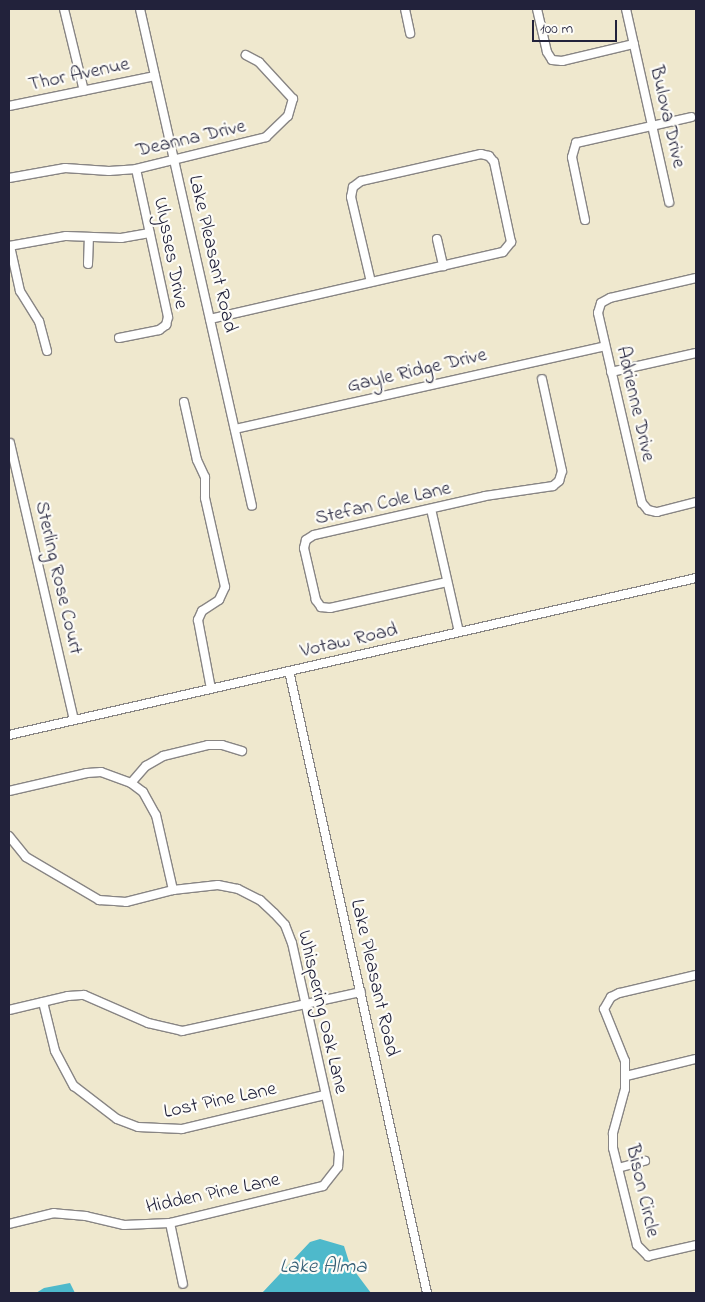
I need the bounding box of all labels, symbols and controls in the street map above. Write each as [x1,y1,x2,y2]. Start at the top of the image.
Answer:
scale bar [535,10,620,42]
text: 100 m [540,18,573,40]
street label: Thor Avenue [26,53,132,97]
street label: Bulova Drive [644,64,690,170]
street label: Deanna Drive [134,115,248,163]
street label: Lake Pleasant Road [182,173,242,335]
street label: Ulysses Drive [147,195,193,311]
street label: Gayle Ridge Drive [345,343,489,399]
street label: Adrienne Drive [610,344,660,464]
street label: Stefan Cole Lane [313,477,453,531]
street label: Sterling Rose Court [29,499,87,657]
street label: Votaw Road [298,618,400,664]
street label: Lake Pleasant Road [344,897,404,1059]
street label: Whispering Oak Lane [292,928,352,1096]
street label: Lost Pine Lane [161,1077,279,1125]
street label: Bison Circle [620,1142,664,1240]
street label: Hidden Pine Lane [144,1168,282,1220]
water label: Lake Alma [279,1254,367,1280]

